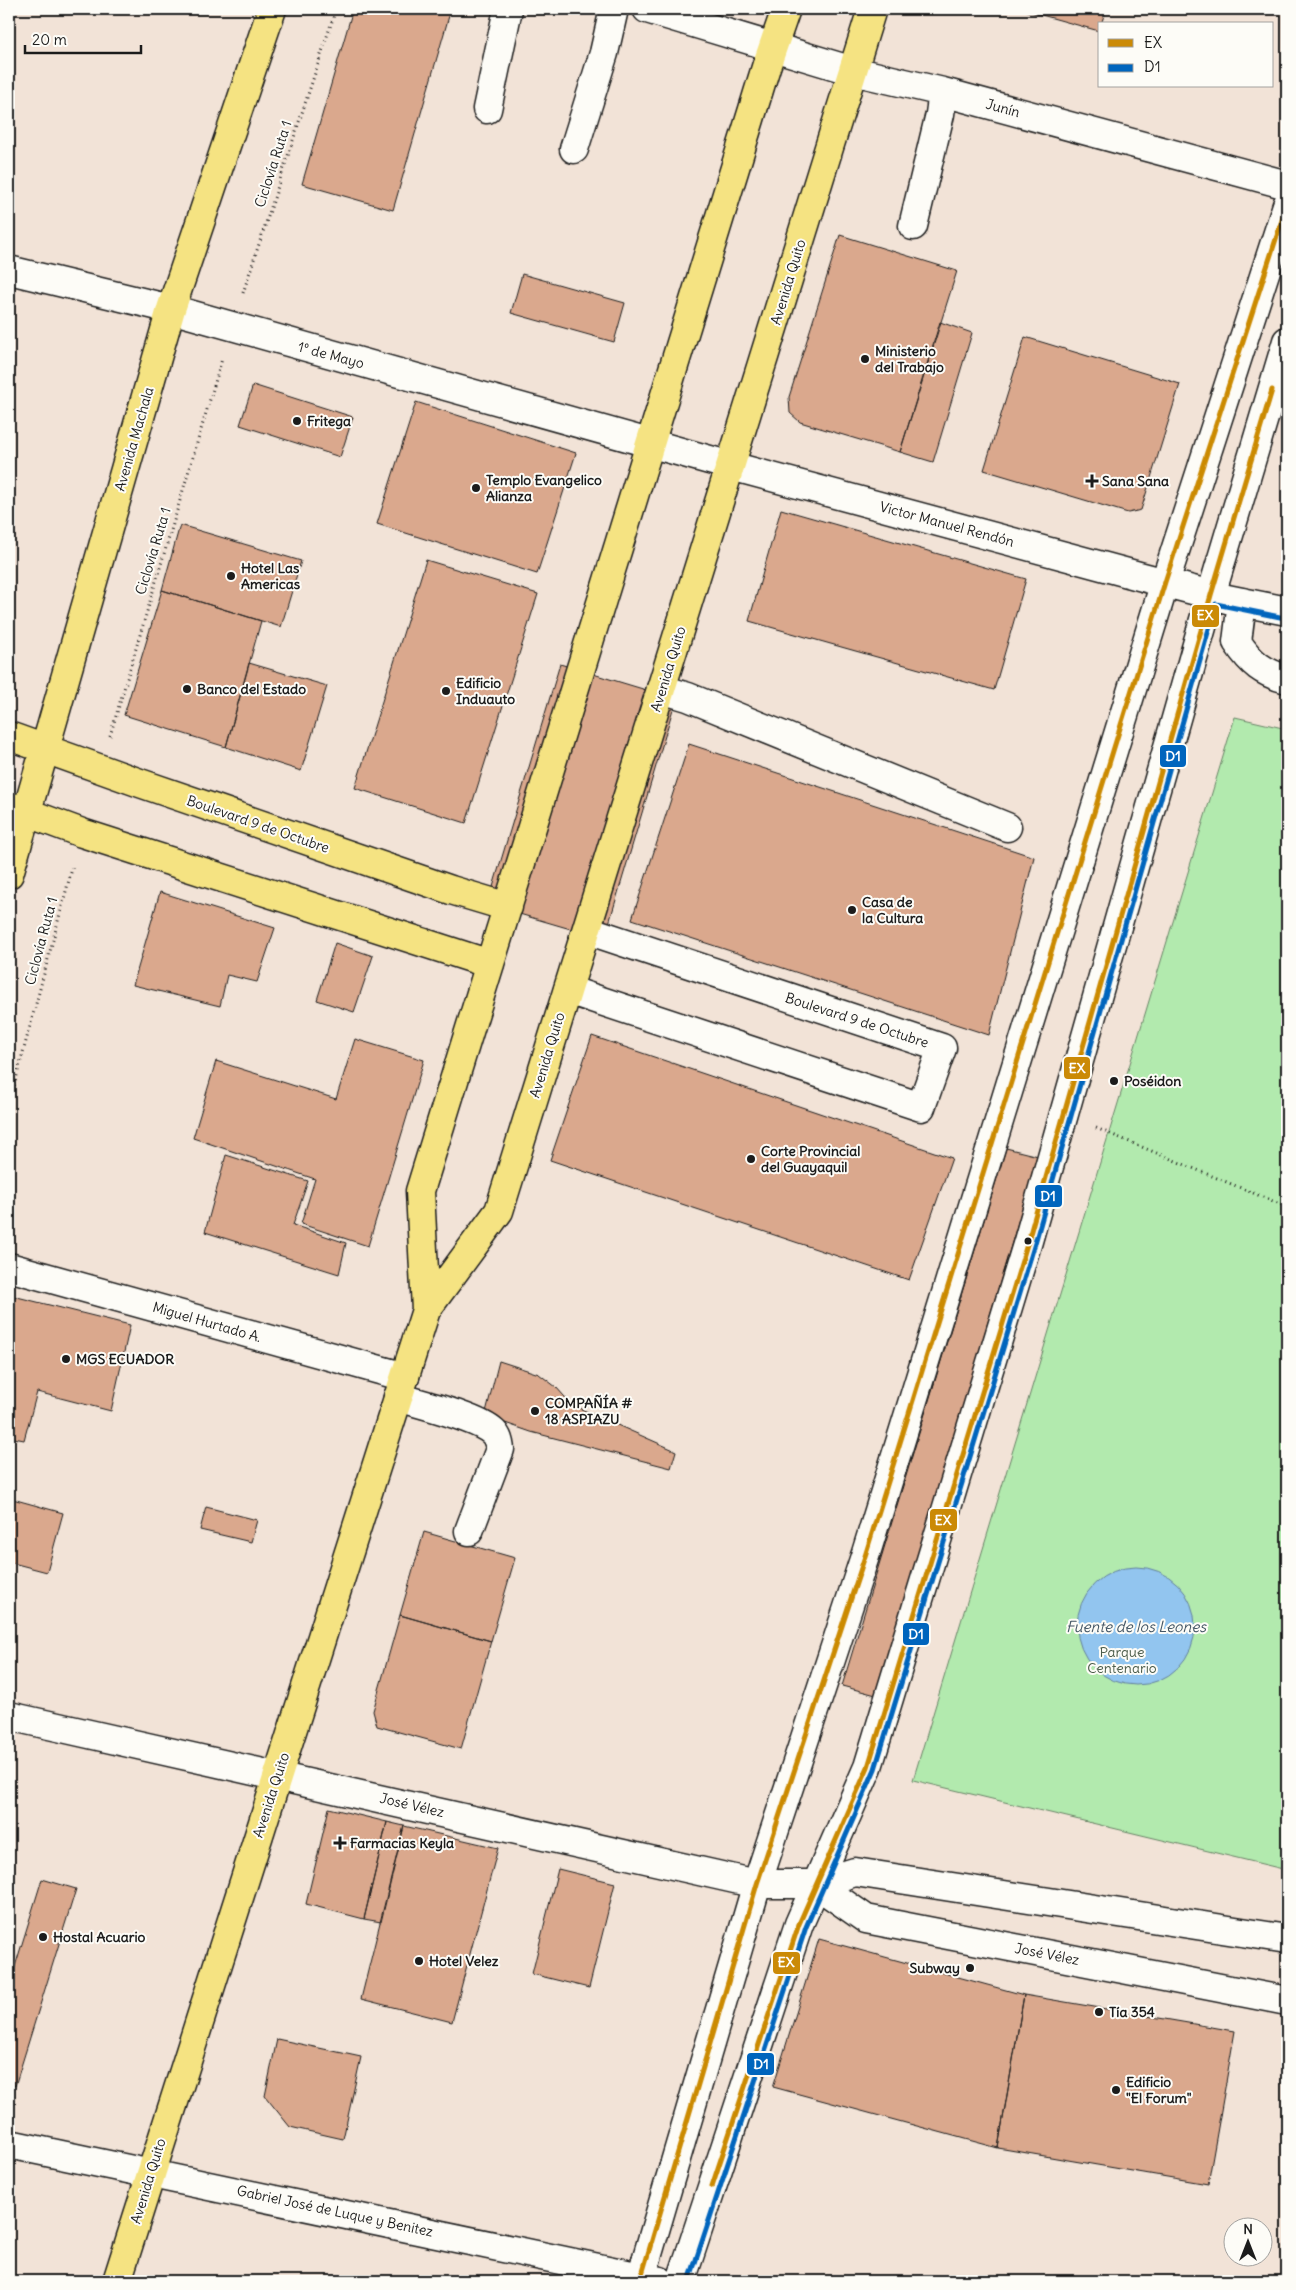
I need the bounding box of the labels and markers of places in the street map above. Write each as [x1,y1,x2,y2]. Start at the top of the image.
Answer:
place label: Ministerio del Trabajo [875,342,944,376]
marker: Ministerio del Trabajo [859,353,871,365]
place label: Fritega [307,412,351,430]
marker: Fritega [291,415,303,427]
place label: Templo Evangelico Alianza [486,471,602,505]
place label: Sana Sana [1102,472,1169,490]
marker: Sana Sana [1086,475,1098,487]
marker: Templo Evangelico Alianza [470,482,482,494]
place label: Hotel Las Americas [241,559,301,593]
marker: Hotel Las Americas [225,570,237,582]
place label: Edificio Induauto [456,674,515,708]
place label: Banco del Estado [197,680,306,698]
marker: Banco del Estado [181,683,193,695]
marker: Edificio Induauto [440,685,452,697]
place label: Casa de la Cultura [862,893,923,927]
marker: Casa de la Cultura [846,904,858,916]
place label: Poséidon [1124,1072,1181,1090]
marker: Poséidon [1108,1075,1120,1087]
place label: Corte Provincial del Guayaquil [761,1142,860,1176]
marker: Corte Provincial del Guayaquil [745,1153,757,1165]
unlabelled marker [1023,1236,1033,1246]
place label: MGS ECUADOR [76,1350,174,1368]
marker: MGS ECUADOR [60,1353,72,1365]
place label: COMPAÑÍA # 18 ASPIAZU [545,1394,633,1428]
marker: COMPAÑÍA # 18 ASPIAZU [529,1405,541,1417]
place label: Farmacias Keyla [350,1834,454,1852]
marker: Farmacias Keyla [334,1837,346,1849]
place label: Hostal Acuario [53,1928,146,1946]
marker: Hostal Acuario [37,1931,49,1943]
place label: Hotel Velez [429,1952,499,1970]
marker: Hotel Velez [413,1955,425,1967]
place label: Subway [909,1959,960,1977]
marker: Subway [964,1962,976,1974]
place label: Tía 354 [1109,2003,1155,2021]
marker: Tía 354 [1093,2006,1105,2018]
place label: Edificio "El Forum" [1126,2073,1192,2107]
marker: Edificio "El Forum" [1110,2084,1122,2096]

